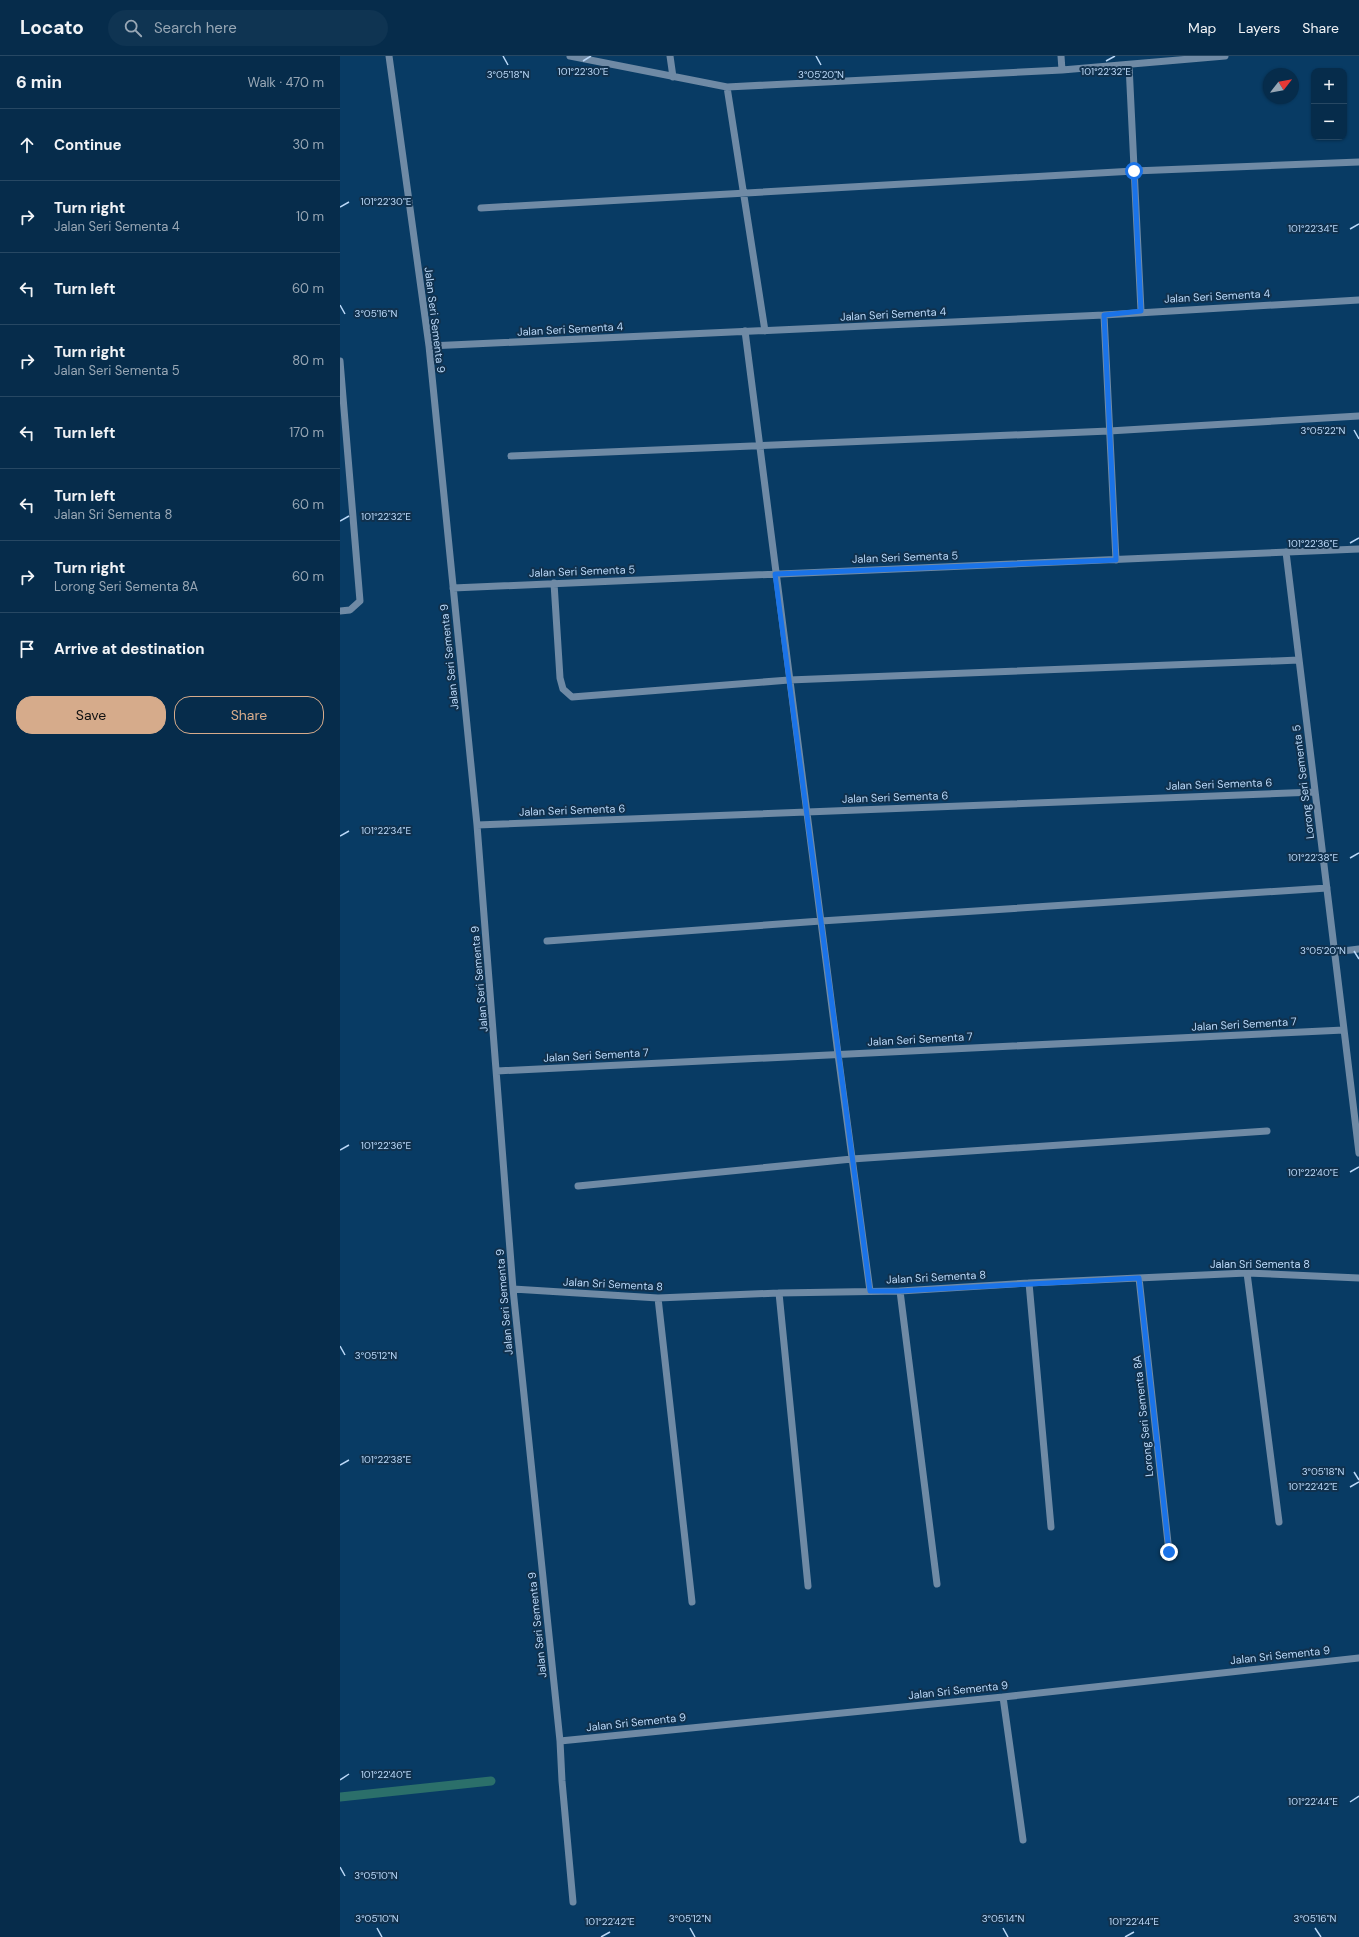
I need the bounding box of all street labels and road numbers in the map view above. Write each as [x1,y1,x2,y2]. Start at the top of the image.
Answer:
street label: Jalan Seri Sementa 9 [422,266,448,374]
street label: Jalan Seri Sementa 4 [1164,286,1271,306]
street label: Jalan Seri Sementa 4 [840,304,947,324]
street label: Jalan Seri Sementa 4 [517,319,624,339]
street label: Jalan Seri Sementa 5 [852,548,959,566]
street label: Jalan Seri Sementa 5 [529,562,636,580]
street label: Jalan Seri Sementa 9 [436,603,462,711]
street label: Lorong Seri Sementa 5 [1289,724,1317,840]
street label: Jalan Seri Sementa 6 [1166,775,1273,793]
street label: Jalan Seri Sementa 6 [842,788,949,806]
street label: Jalan Seri Sementa 6 [519,801,626,819]
street label: Jalan Seri Sementa 9 [467,925,491,1033]
street label: Jalan Seri Sementa 7 [1191,1014,1297,1034]
street label: Jalan Seri Sementa 7 [867,1029,973,1049]
street label: Jalan Seri Sementa 7 [543,1045,649,1065]
street label: Jalan Seri Sementa 9 [492,1248,516,1356]
street label: Jalan Sri Sementa 8 [1210,1257,1310,1271]
street label: Jalan Sri Sementa 8 [886,1267,986,1287]
street label: Jalan Sri Sementa 8 [563,1274,663,1294]
street label: Lorong Seri Sementa 8A [1130,1355,1156,1477]
street label: Jalan Seri Sementa 9 [524,1571,550,1679]
street label: Jalan Sri Sementa 9 [1229,1643,1331,1667]
street label: Jalan Sri Sementa 9 [907,1678,1009,1702]
street label: Jalan Sri Sementa 9 [585,1710,687,1734]

